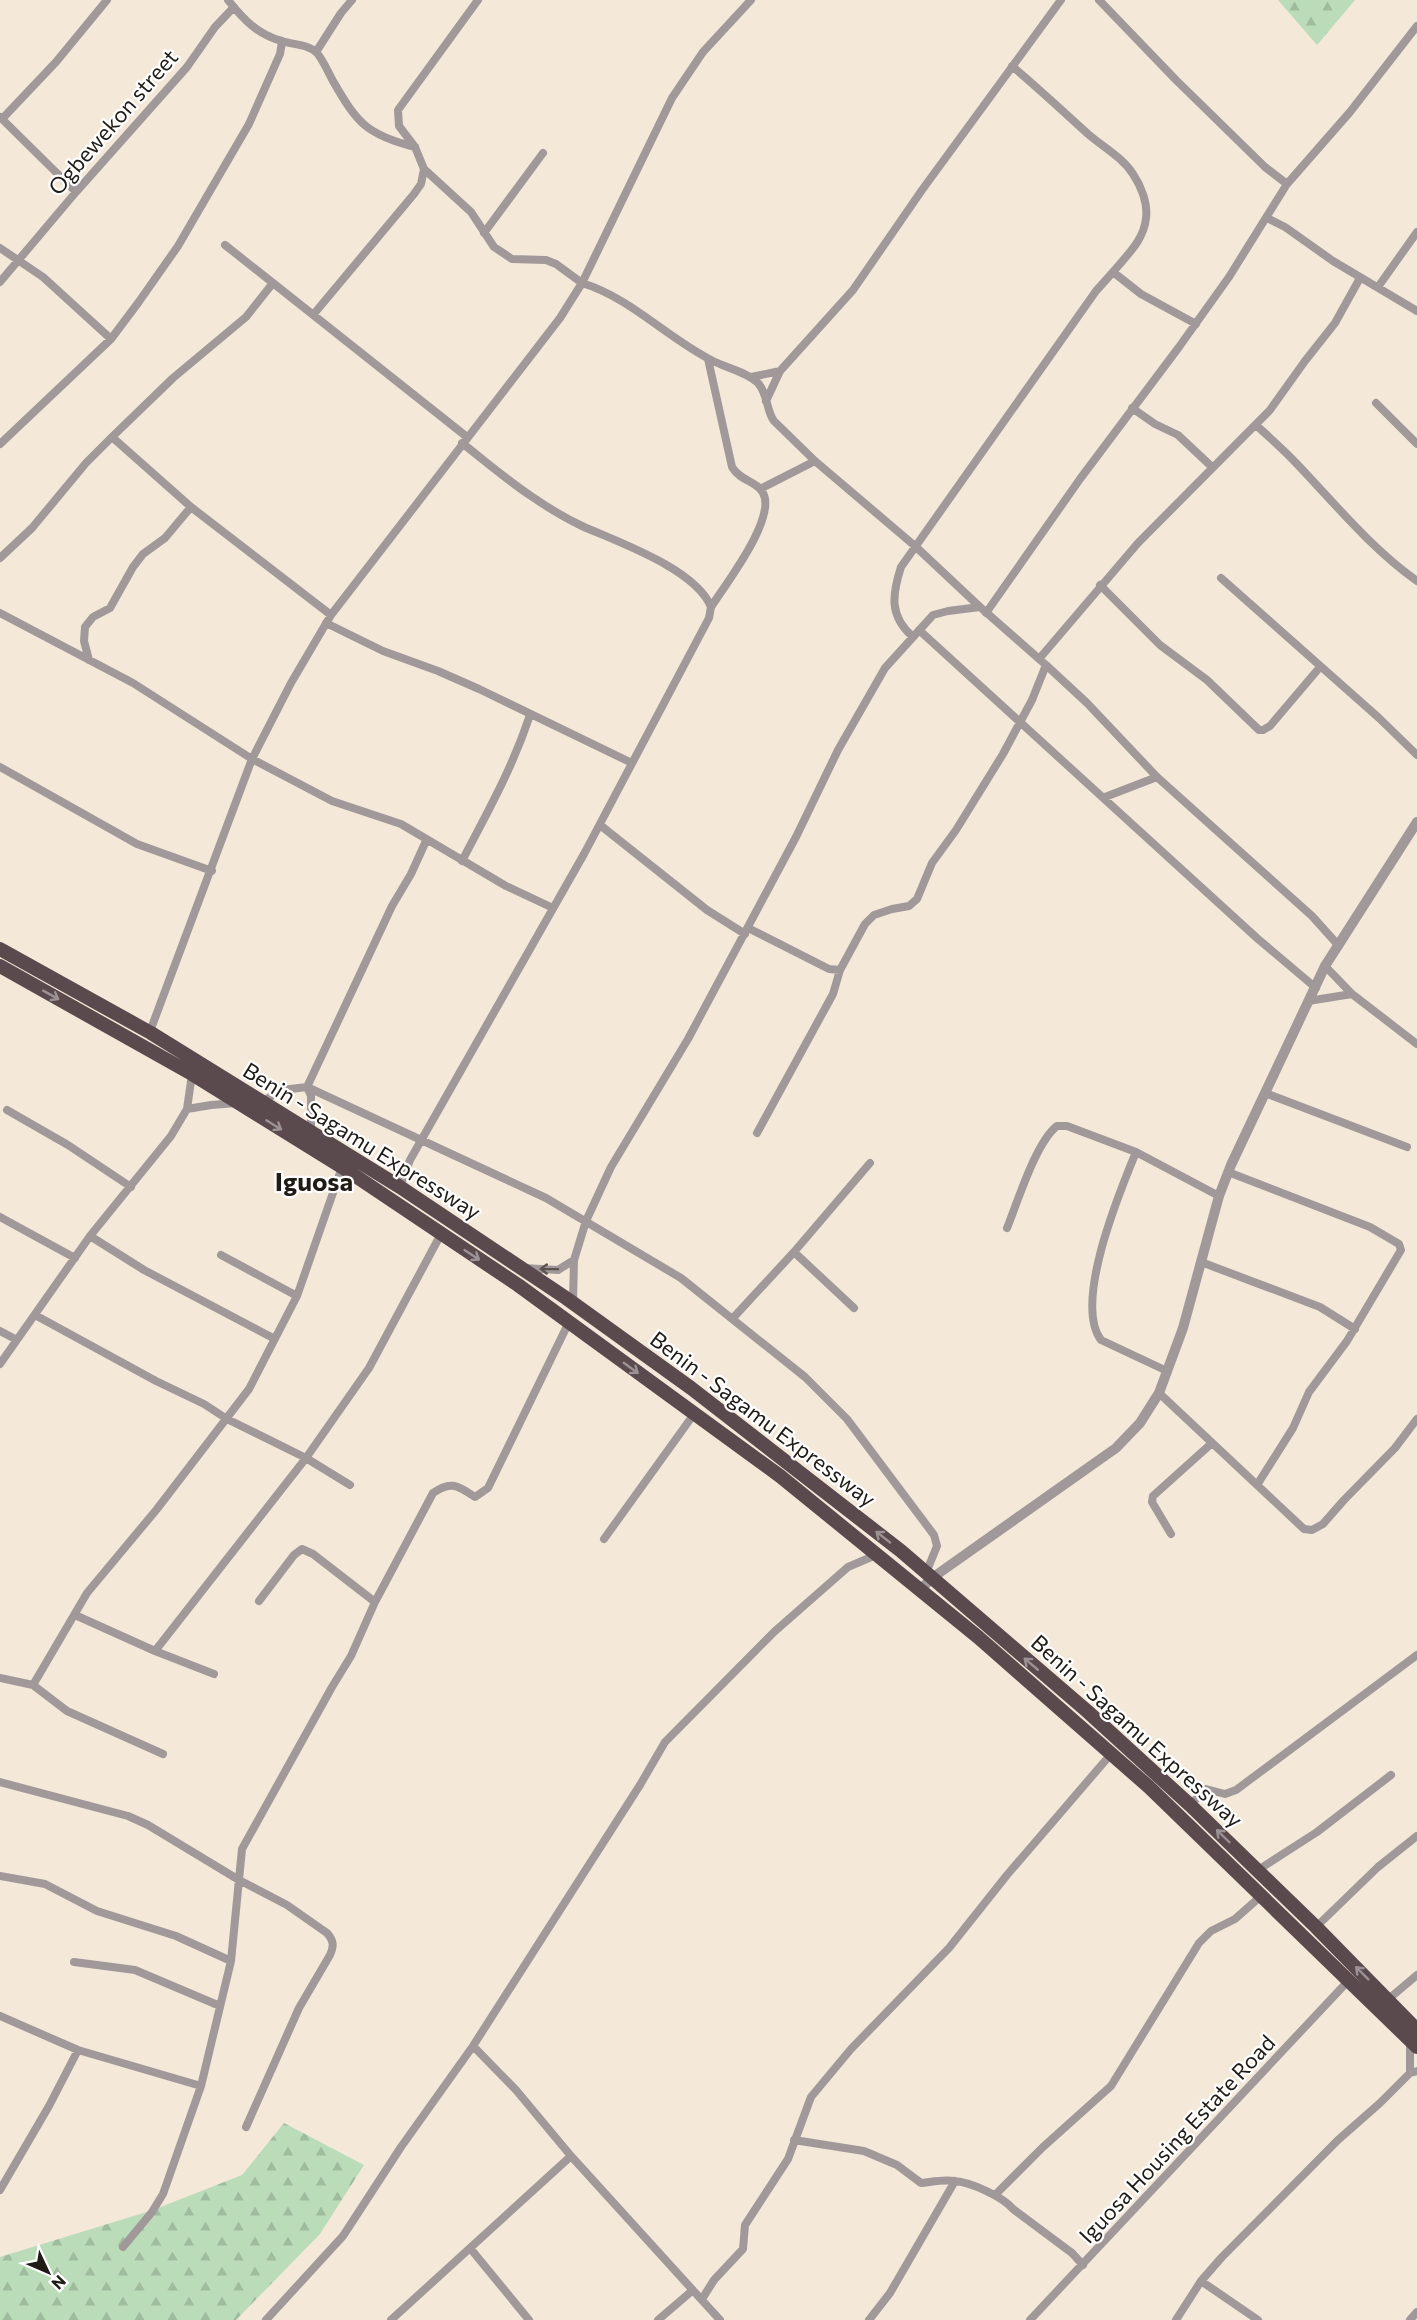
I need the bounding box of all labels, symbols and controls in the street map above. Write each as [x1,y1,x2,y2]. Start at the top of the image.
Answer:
street label: Ogbewekon street [42,43,183,200]
one-way arrow [42,989,59,1001]
street label: Benin - Sagamu Expressway [238,1056,486,1225]
one-way arrow [265,1119,282,1131]
district label: Iguosa [275,1165,353,1196]
one-way arrow [463,1249,480,1261]
one-way arrow [540,1263,559,1275]
street label: Benin - Sagamu Expressway [645,1325,881,1512]
one-way arrow [622,1362,638,1374]
one-way arrow [875,1530,891,1543]
street label: Benin - Sagamu Expressway [1026,1628,1249,1833]
one-way arrow [1023,1657,1039,1670]
one-way arrow [1215,1829,1230,1843]
one-way arrow [1354,1965,1369,1980]
street label: Iguosa Housing Estate Road [1073,2029,1280,2248]
north arrow [18,2242,78,2302]
text: N [48,2272,70,2294]

